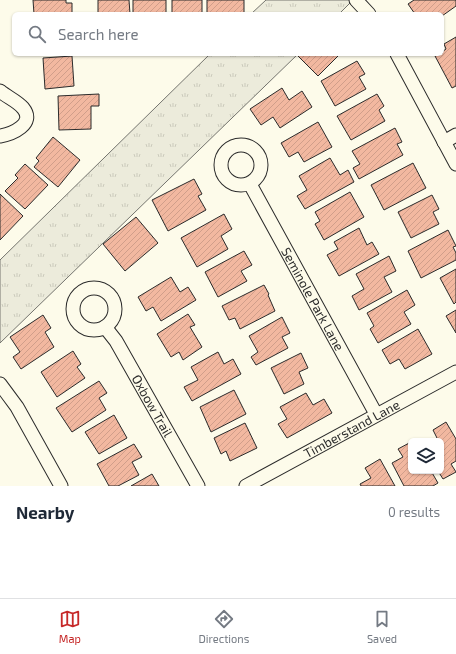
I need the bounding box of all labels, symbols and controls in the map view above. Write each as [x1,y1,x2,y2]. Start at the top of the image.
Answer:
search box [12,12,444,56]
icon: search [26,23,48,45]
text: Search here [58,25,139,43]
street label: Seminole Park Lane [278,244,348,353]
street label: Oxbow Trail [129,372,177,440]
street label: Timberstand Lane [301,396,402,461]
map controls [408,438,444,474]
button: layers [408,438,444,474]
text: Nearby [16,502,74,522]
text: 0 results [388,504,440,520]
tab: Map [59,608,81,645]
tab: Directions [199,608,249,645]
tab: Saved [367,608,397,645]

